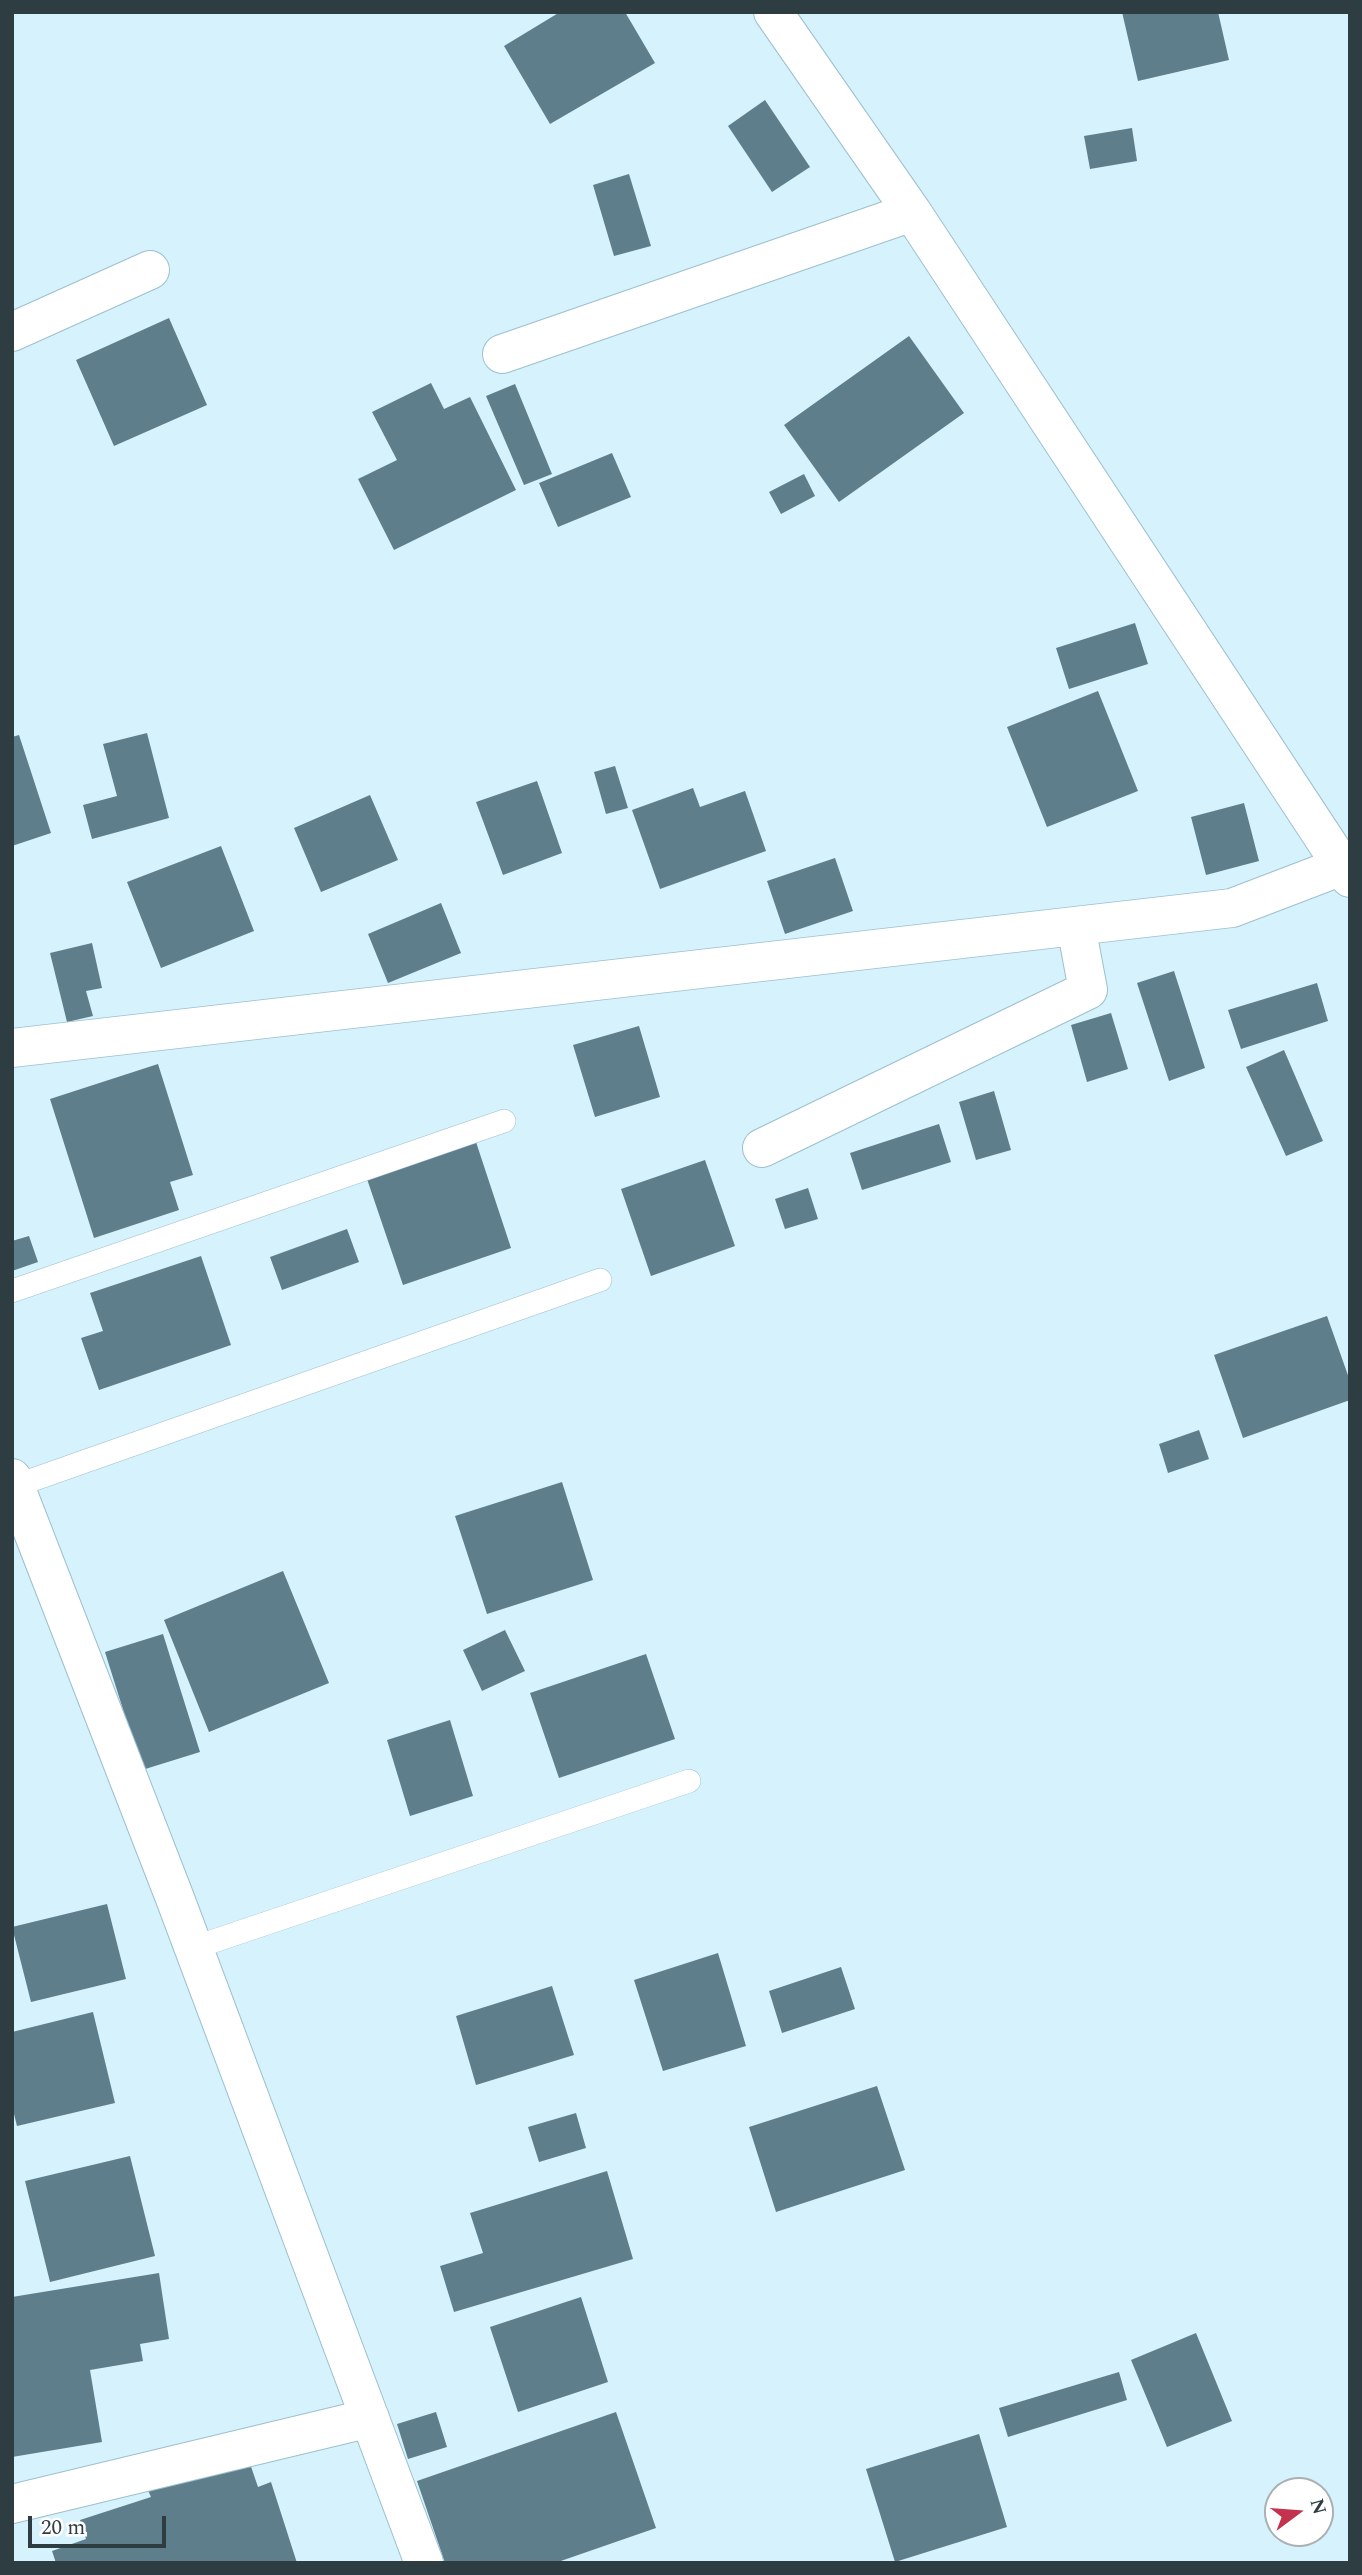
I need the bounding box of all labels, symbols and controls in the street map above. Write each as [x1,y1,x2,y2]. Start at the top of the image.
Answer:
north arrow [1264,2477,1334,2547]
text: N [1302,2495,1334,2518]
scale bar [32,2502,170,2546]
text: 20 m [41,2512,85,2544]

